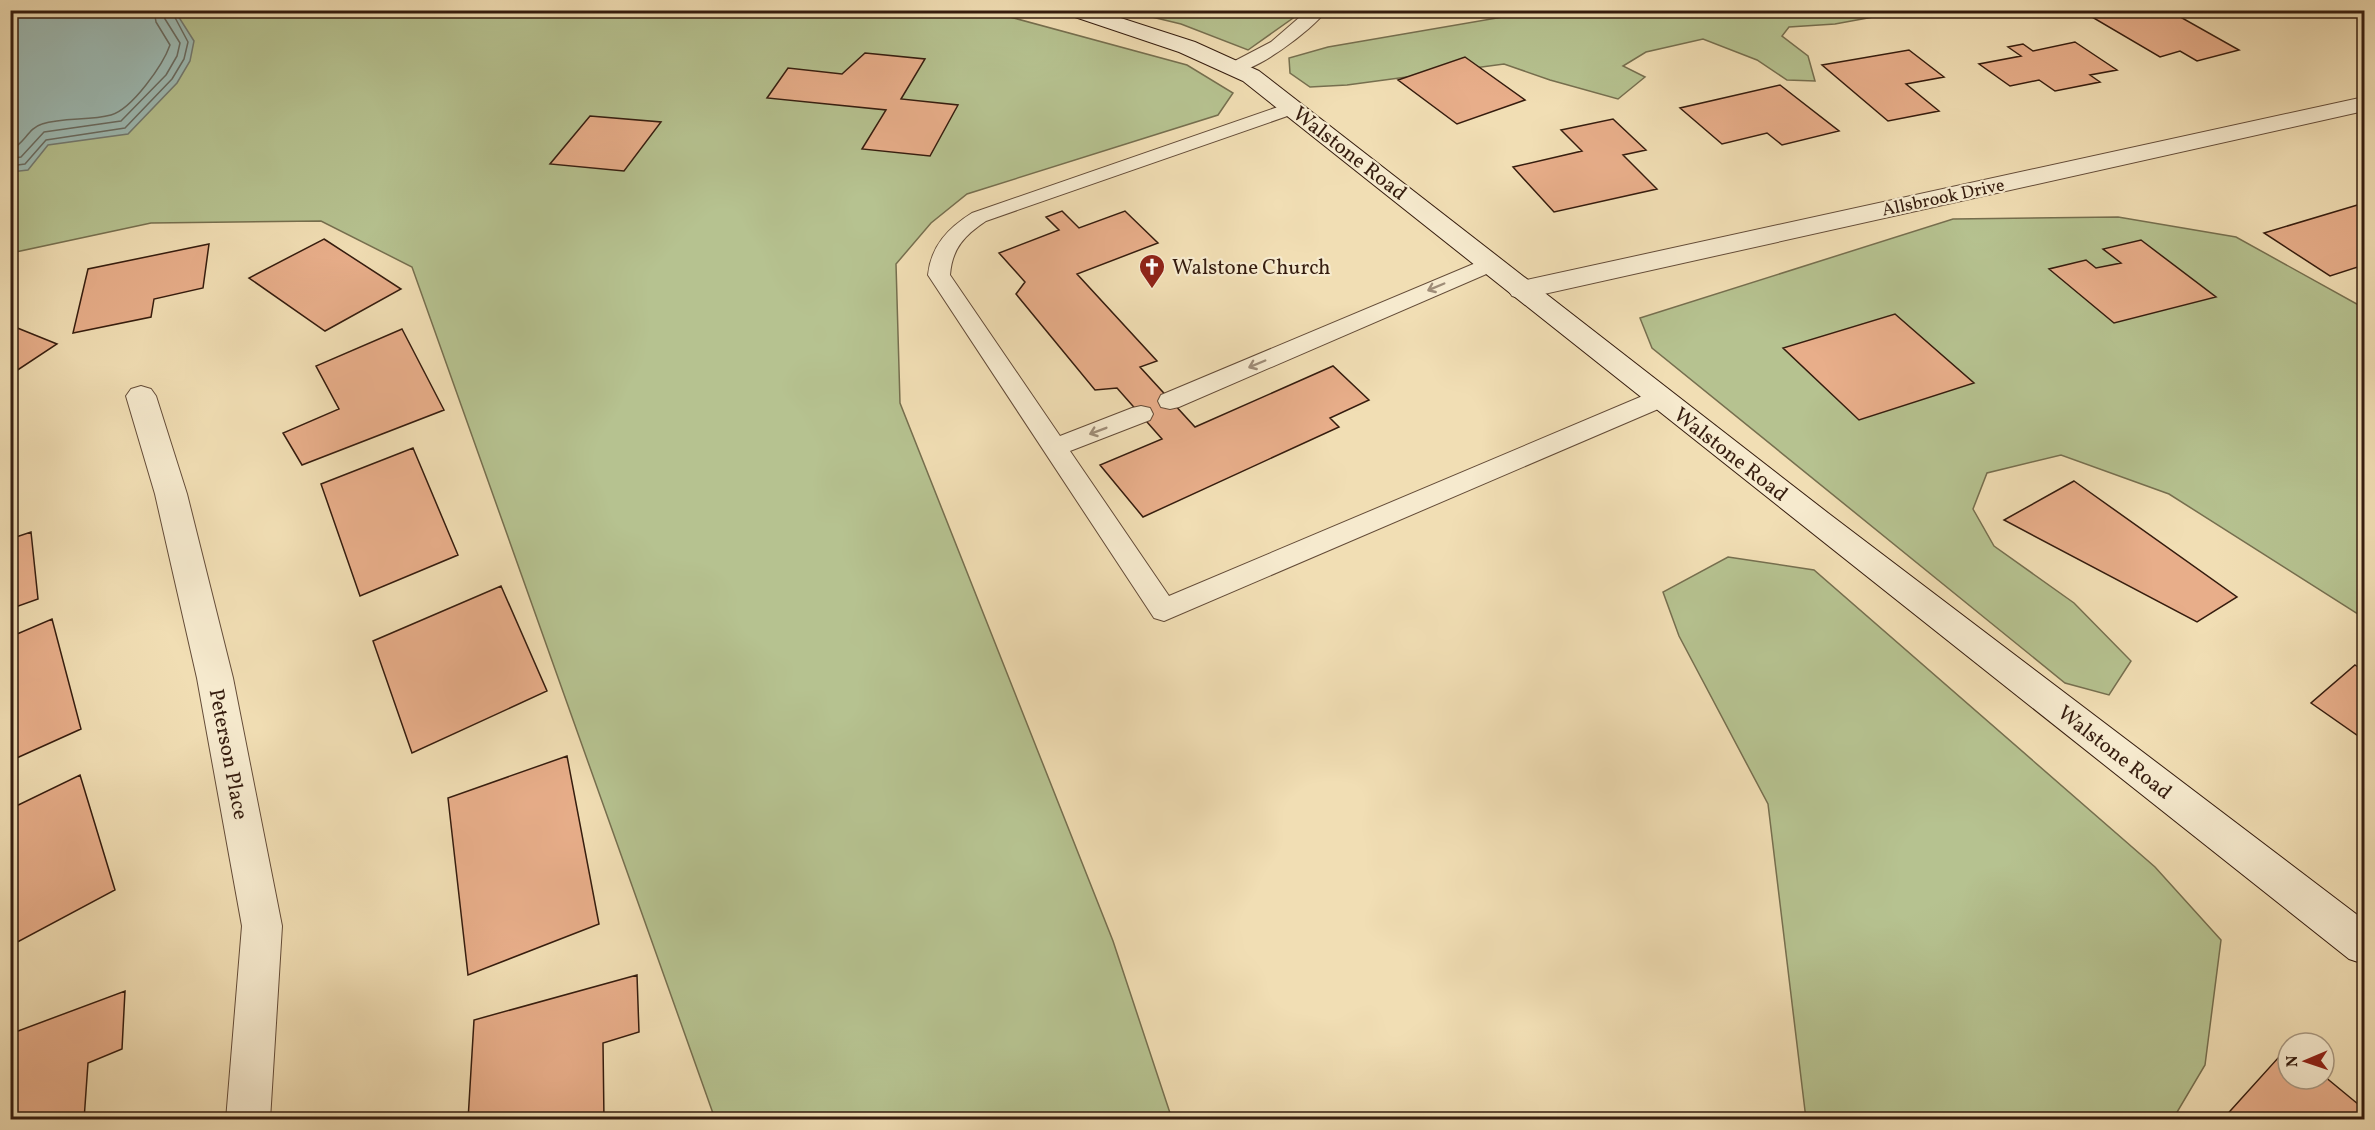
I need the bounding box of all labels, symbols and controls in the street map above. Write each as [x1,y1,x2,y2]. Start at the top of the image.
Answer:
street label: Walstone Road [1286,100,1412,208]
street label: Allsbrook Drive [1880,173,2007,224]
church icon: Walstone Church [1137,252,1167,290]
place label: Walstone Church [1172,254,1331,283]
one-way arrow [1428,282,1446,293]
one-way arrow [1248,359,1267,370]
street label: Walstone Road [1667,401,1793,509]
one-way arrow [1089,426,1108,437]
street label: Peterson Place [201,686,254,822]
street label: Walstone Road [2051,699,2177,807]
north arrow [2276,1031,2336,1091]
text: N [2282,1055,2304,1068]

